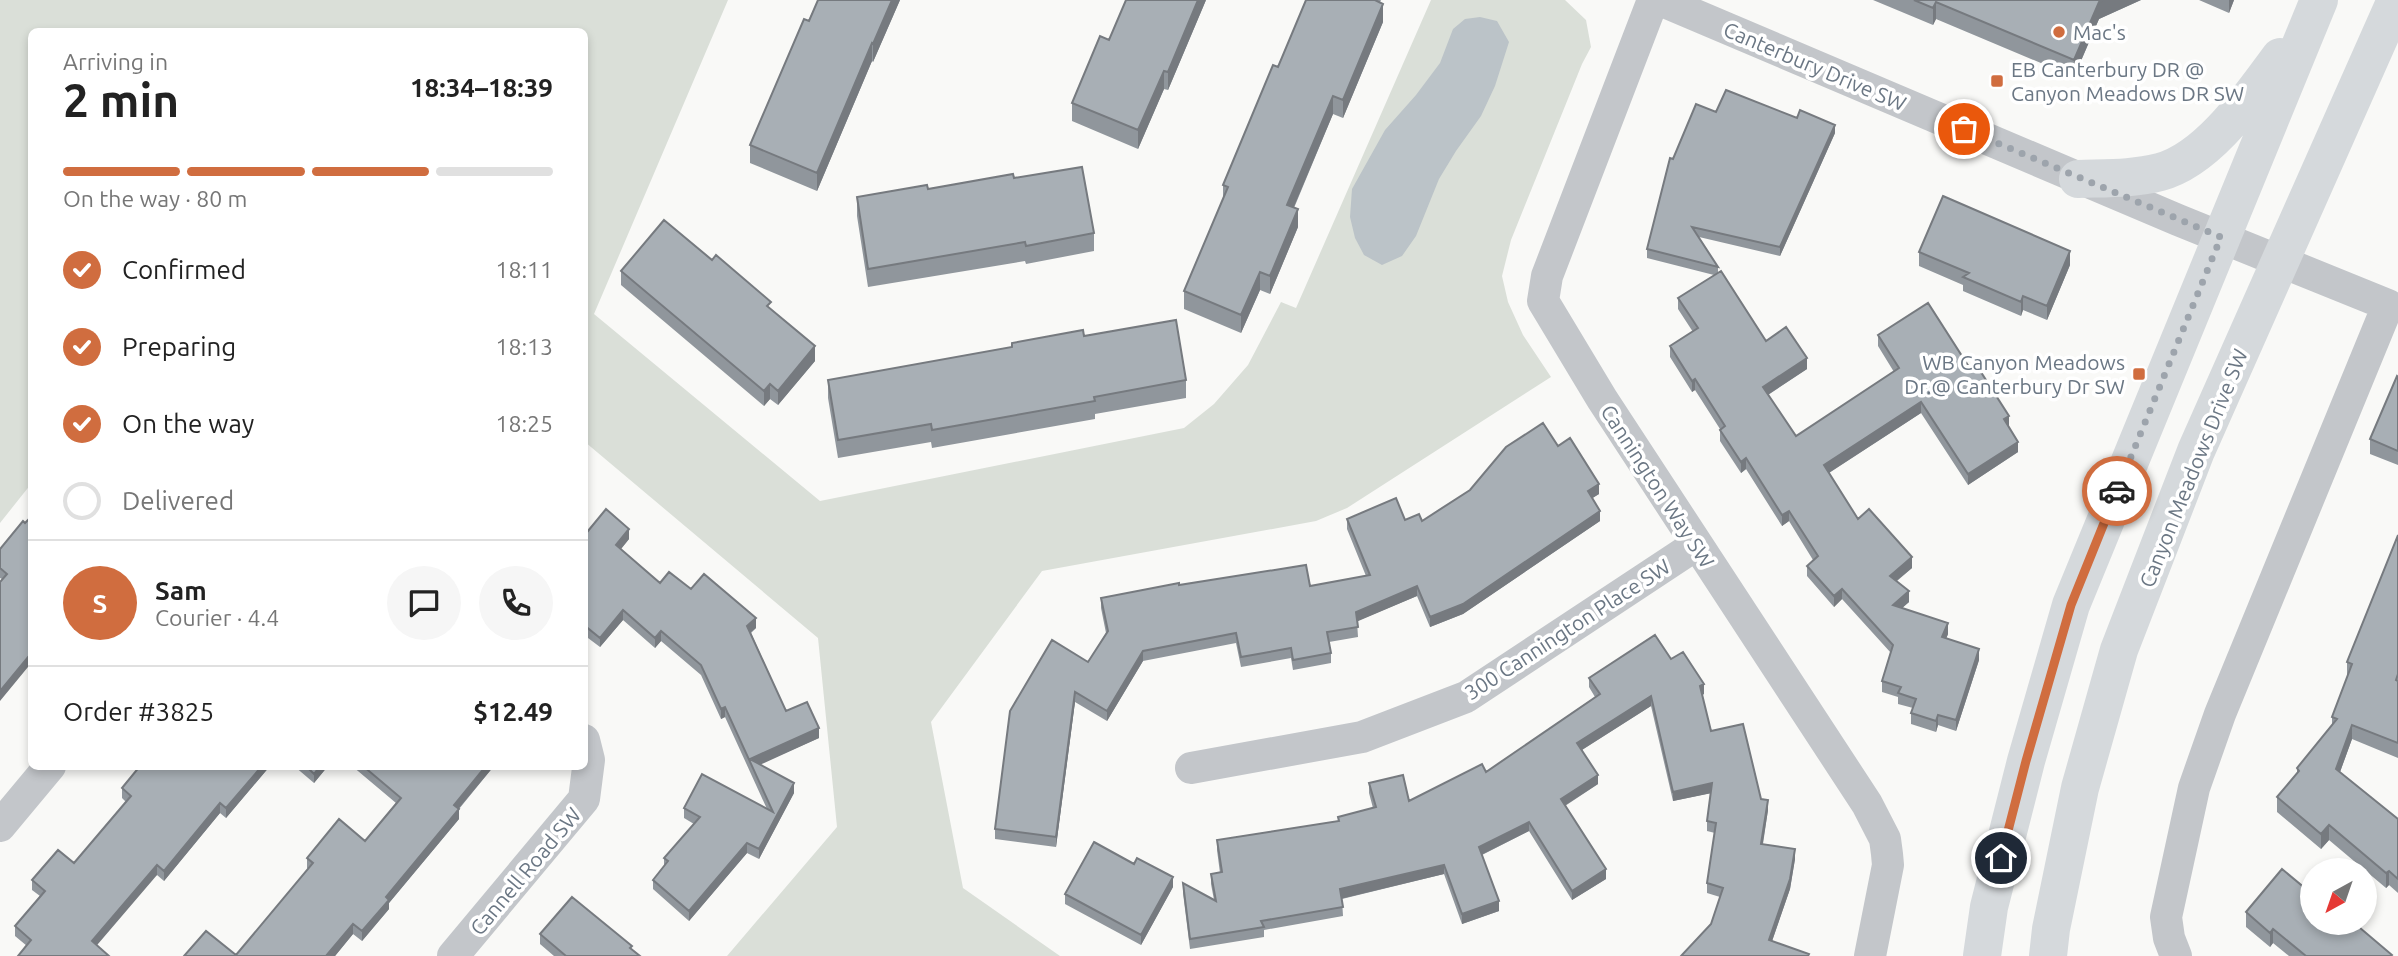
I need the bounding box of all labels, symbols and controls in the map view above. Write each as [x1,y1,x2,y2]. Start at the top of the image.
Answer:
street label: Canterbury Drive SW [1720,17,1910,115]
place label: Mac's [2073,20,2126,44]
marker: Mac's [2051,24,2067,40]
text: Arriving in [63,49,168,74]
place label: EB Canterbury DR @ Canyon Meadows DR SW [2011,57,2244,105]
text: 18:34–18:39 [410,73,553,102]
marker: EB Canterbury DR @ Canyon Meadows DR SW [1989,73,2005,89]
text: 2 min [63,74,179,126]
pin [1934,99,1994,159]
icon: bag [1945,110,1983,148]
text: On the way · 80 m [63,186,247,211]
icon: check [63,251,101,289]
text: Confirmed [122,255,246,284]
text: 18:11 [495,257,553,282]
icon: check [63,328,101,366]
text: Preparing [122,332,236,361]
text: 18:13 [495,334,553,359]
street label: Canyon Meadows Drive SW [2134,345,2252,591]
place label: WB Canyon Meadows Dr.@ Canterbury Dr SW [1904,350,2125,398]
marker: WB Canyon Meadows Dr.@ Canterbury Dr SW [2131,366,2147,382]
street label: Cannington Way SW [1596,400,1720,572]
icon: check [63,405,101,443]
text: On the way [122,409,254,438]
text: 18:25 [495,411,553,436]
courier [2082,456,2152,526]
icon: car [2098,472,2136,510]
text: Delivered [122,486,234,515]
street label: 300 Cannington Place SW [1460,554,1674,704]
button: chat [387,566,461,640]
button: phone [479,566,553,640]
text: Sam [155,576,207,605]
text: S [93,589,107,618]
text: Courier · 4.4 [155,605,279,630]
text: Order #3825 [63,697,214,726]
text: $12.49 [473,697,553,726]
street label: Cannell Road SW [465,803,585,939]
pin [1971,828,2031,888]
icon: home [1982,839,2020,877]
north arrow [2300,858,2376,934]
map controls [2300,858,2377,935]

